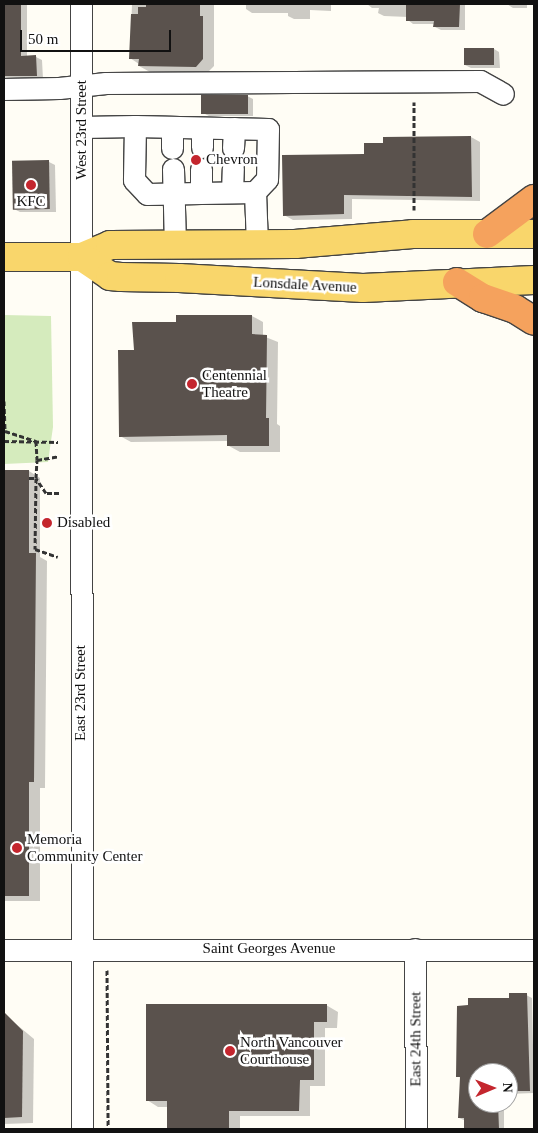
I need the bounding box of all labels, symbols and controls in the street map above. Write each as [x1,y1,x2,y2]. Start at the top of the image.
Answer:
scale bar [22,20,174,52]
text: 50 m [28,31,58,47]
street label: West 23rd Street [73,80,91,180]
place label: Chevron [206,151,258,169]
marker: Chevron [190,154,202,166]
marker: KFC [25,179,37,191]
place label: KFC [16,193,46,211]
street label: Lonsdale Avenue [252,273,358,297]
place label: Centennial Theatre [202,366,267,401]
marker: Centennial Theatre [186,378,198,390]
place label: Disabled [57,514,110,532]
marker: Disabled [41,517,53,529]
street label: East 23rd Street [72,645,90,741]
place label: Memoria Community Center [27,830,142,865]
marker: Memoria Community Center [11,842,23,854]
street label: Saint Georges Avenue [202,940,336,958]
street label: East 24th Street [407,992,425,1086]
place label: North Vancouver Courthouse [240,1033,343,1068]
marker: North Vancouver Courthouse [224,1045,236,1057]
north arrow [468,1063,518,1113]
text: N [500,1083,515,1093]

